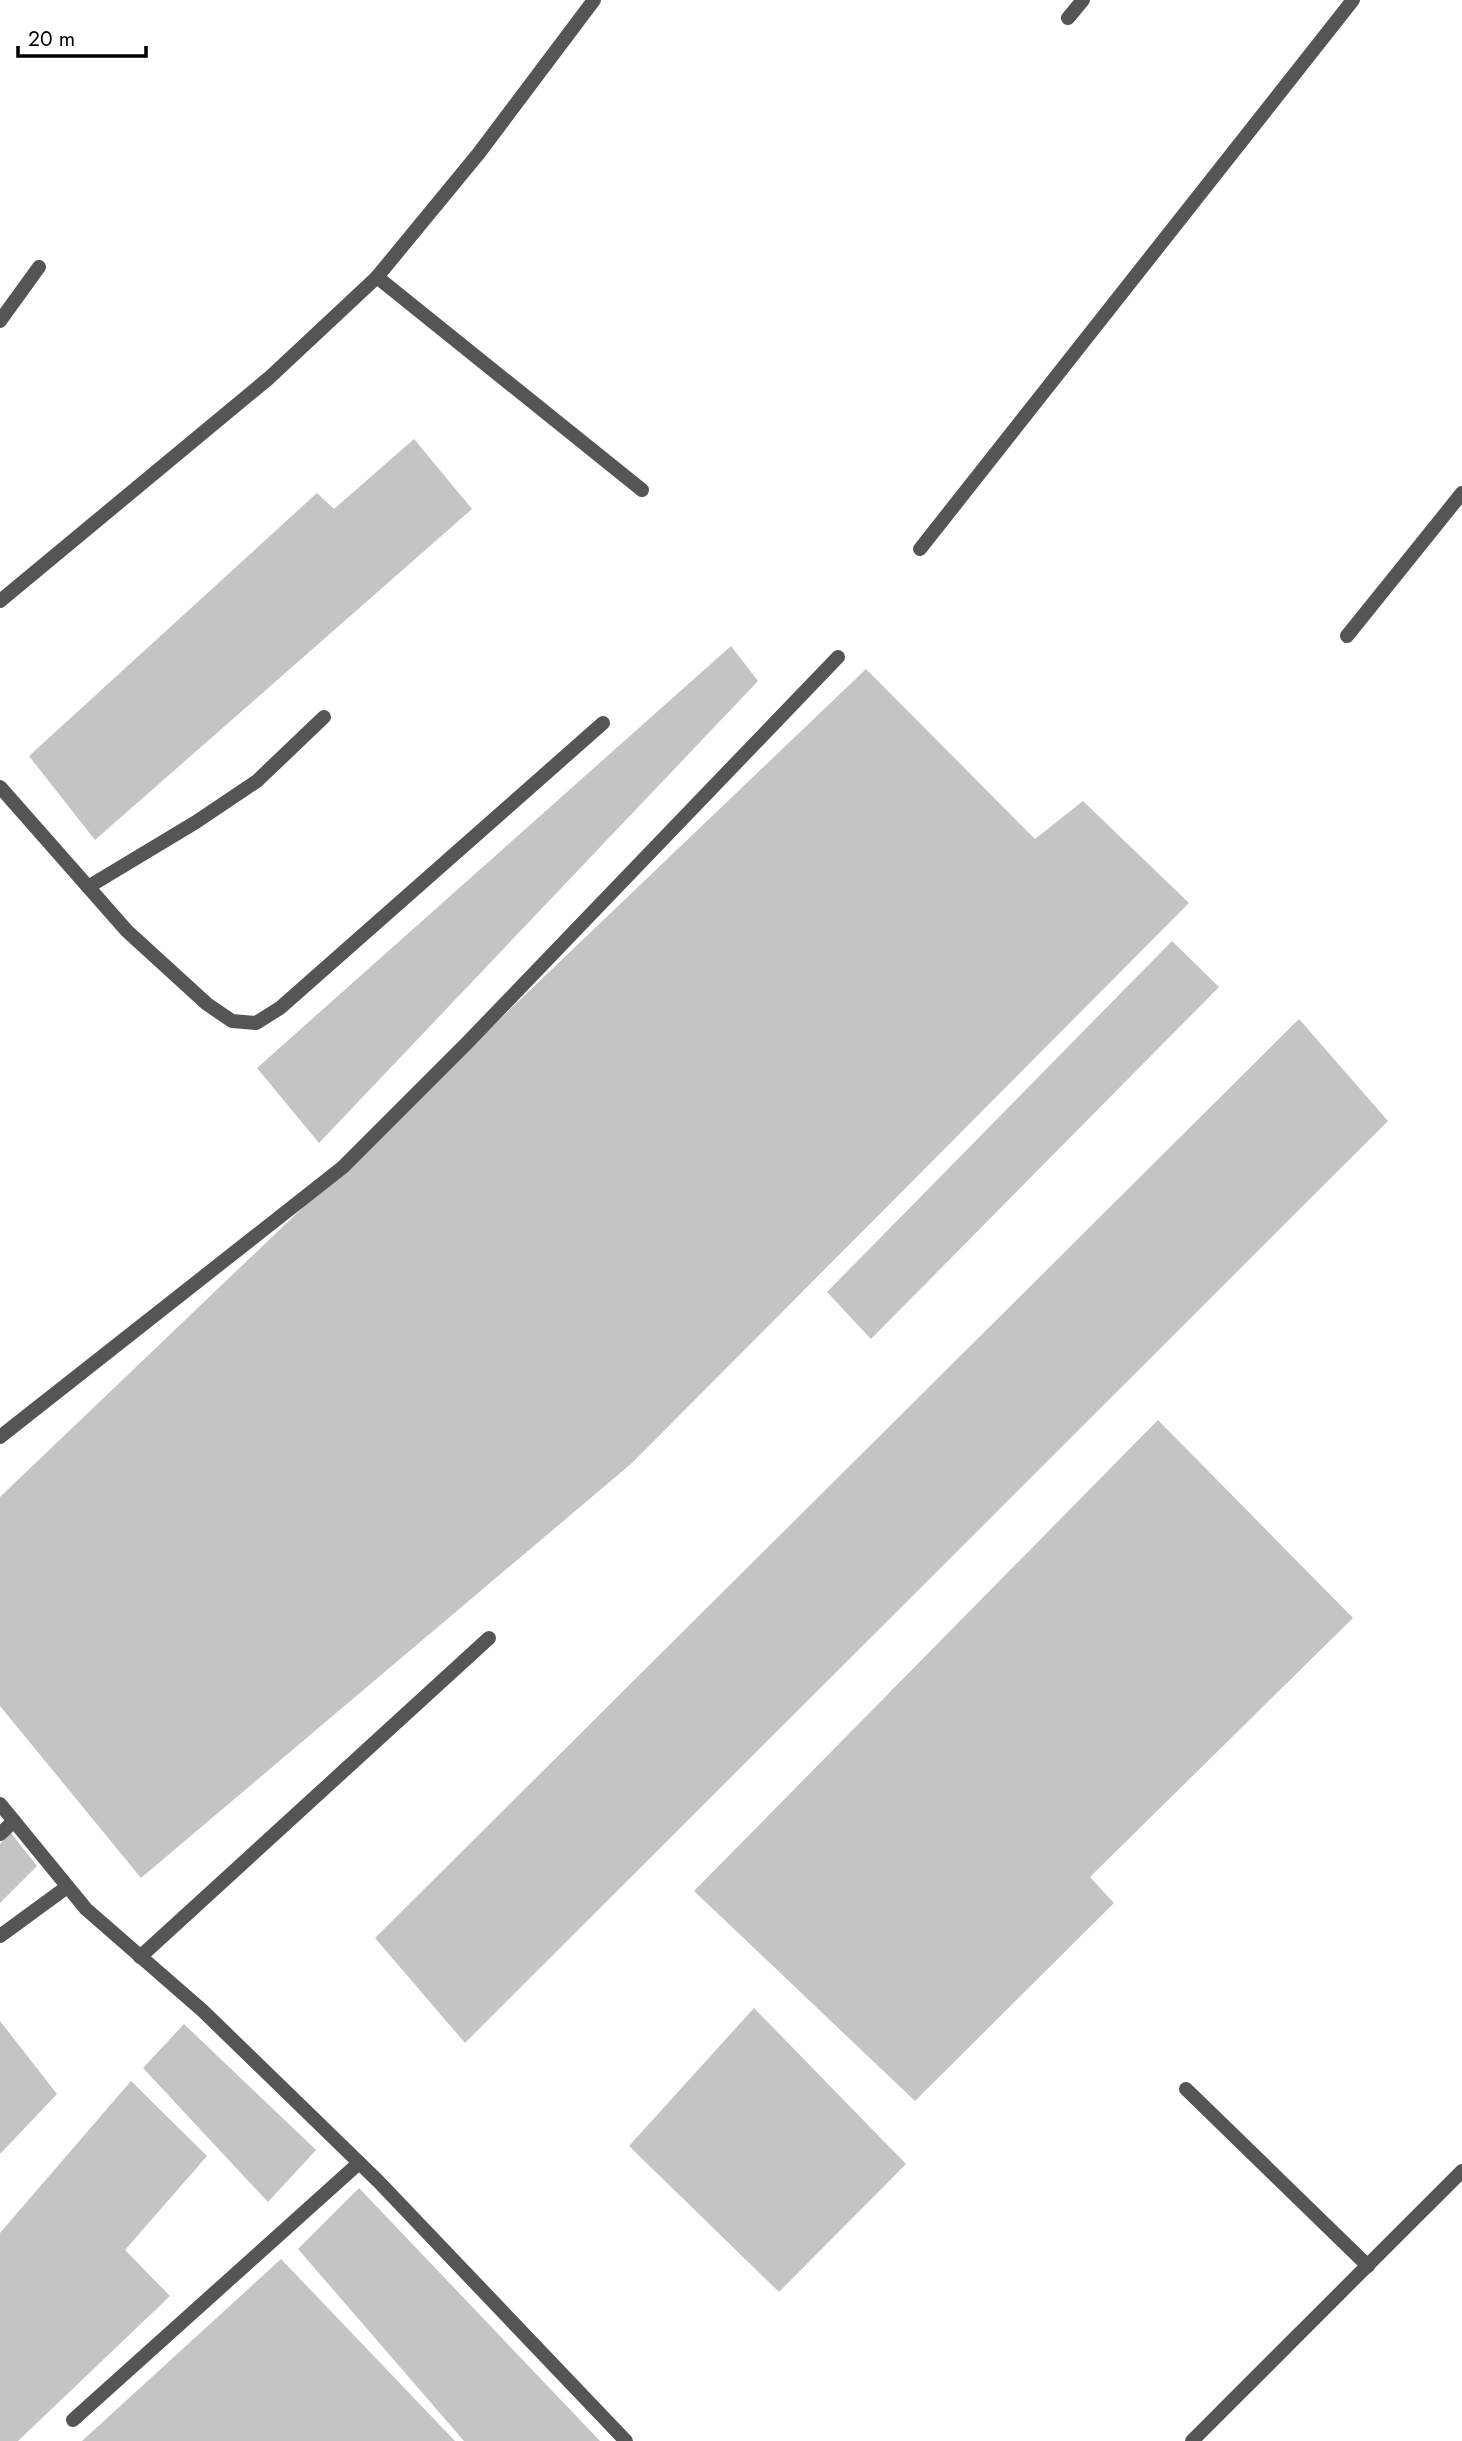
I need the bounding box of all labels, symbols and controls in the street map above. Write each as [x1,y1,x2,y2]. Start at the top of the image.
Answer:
scale bar [18,14,145,58]
text: 20 m [28,24,75,54]

